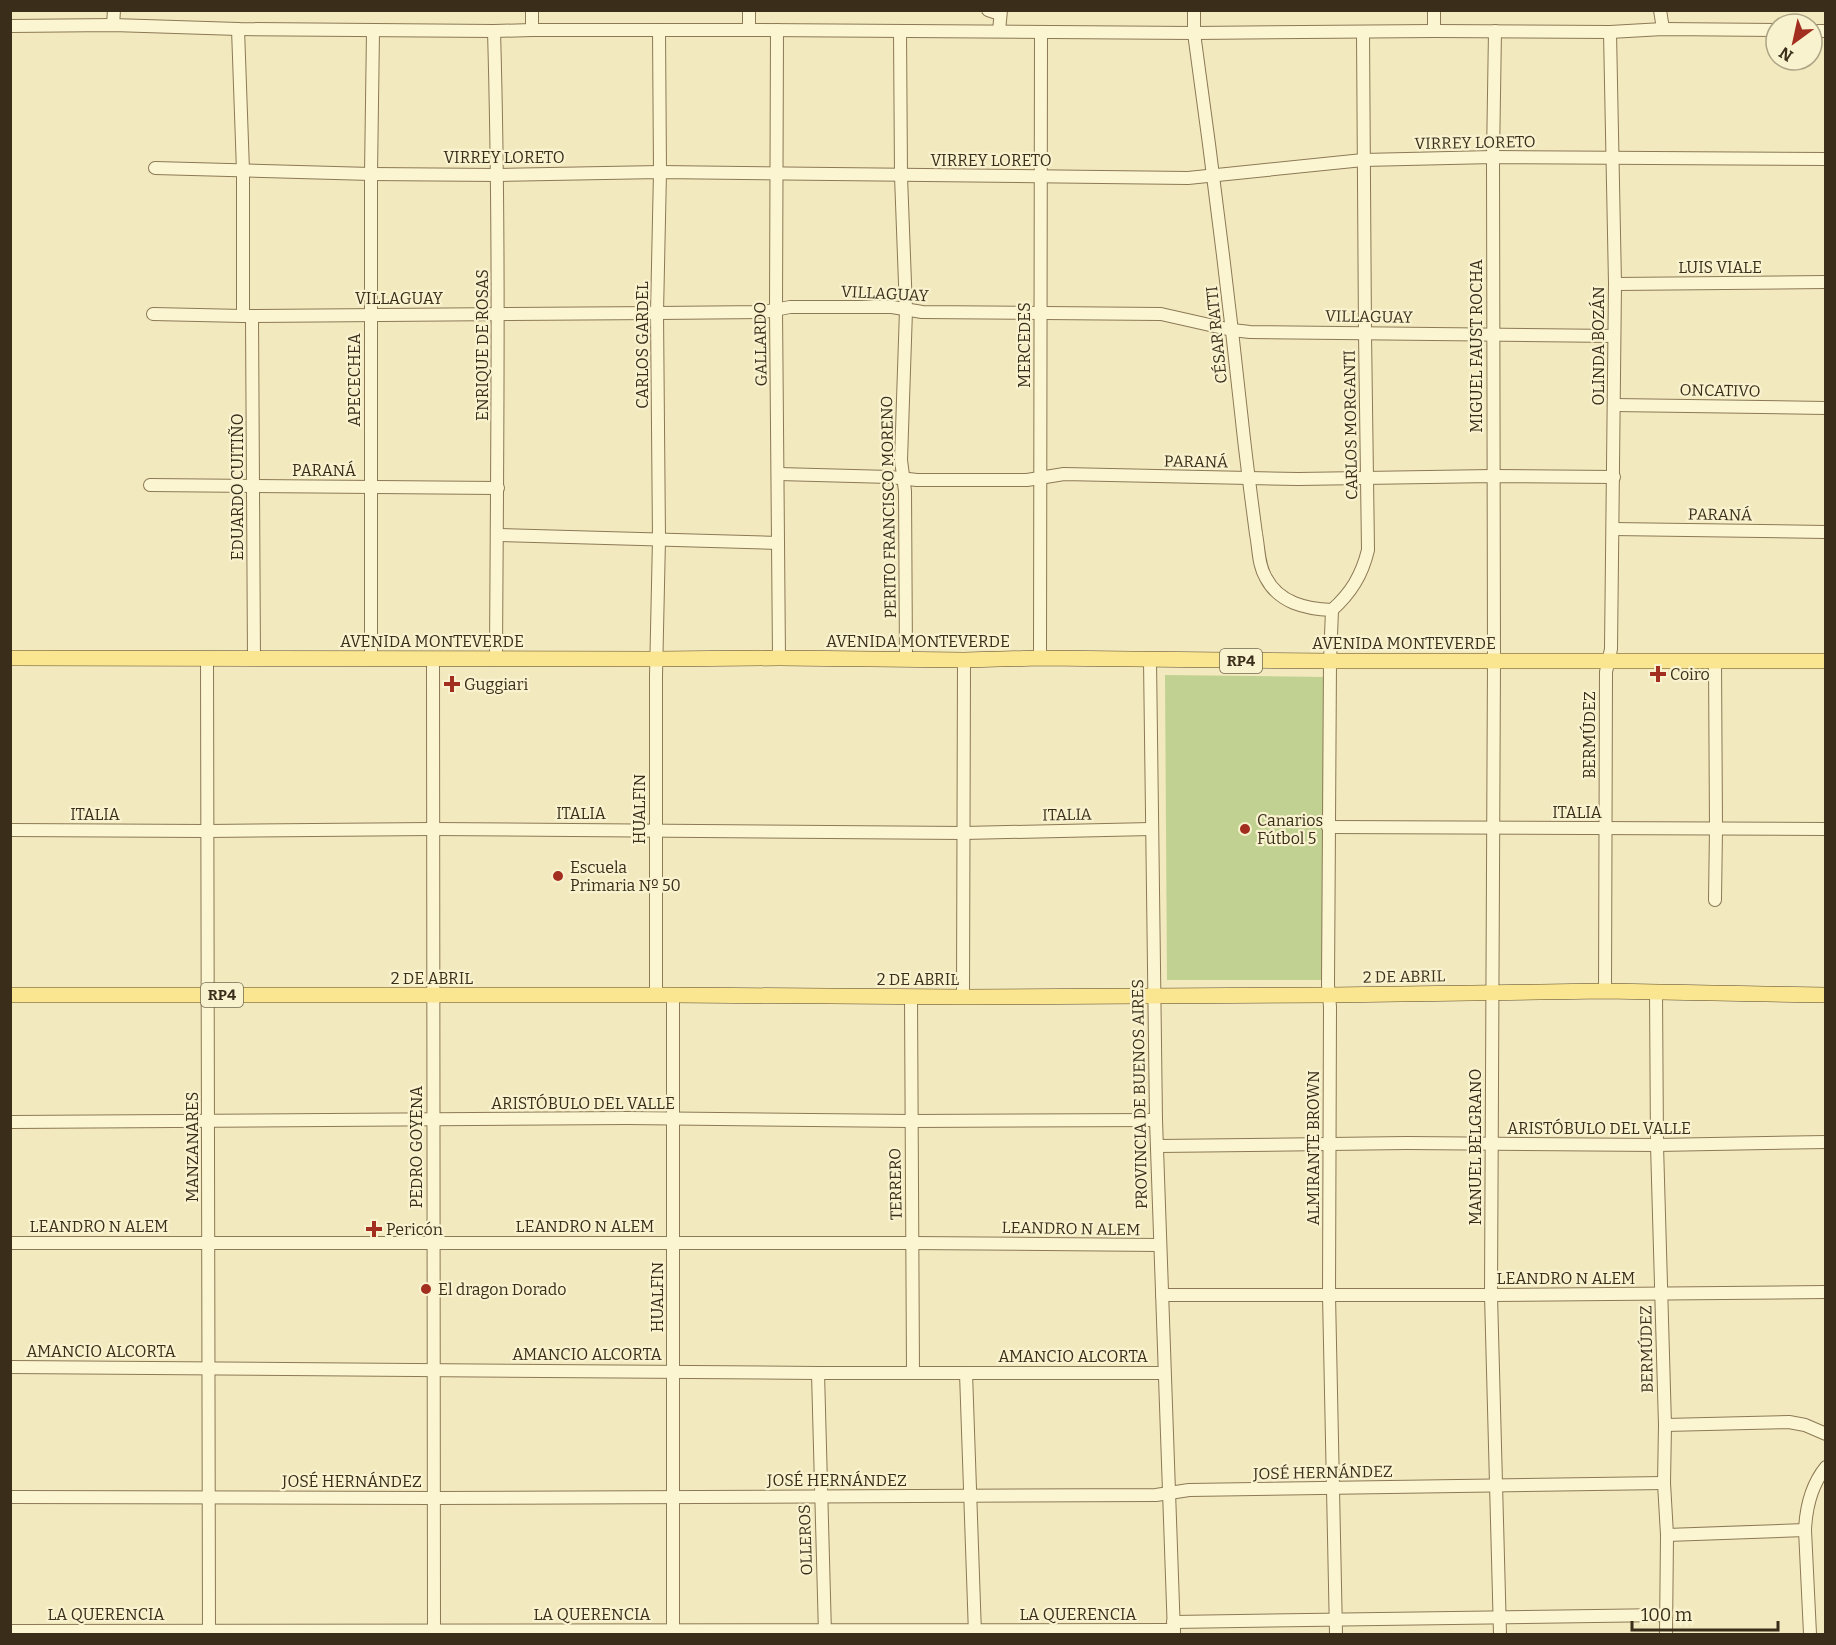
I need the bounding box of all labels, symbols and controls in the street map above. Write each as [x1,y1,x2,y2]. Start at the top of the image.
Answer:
north arrow [1764,12,1824,72]
text: N [1776,43,1796,65]
street label: VIRREY LORETO [1414,132,1536,153]
street label: VIRREY LORETO [443,148,565,167]
street label: VIRREY LORETO [930,151,1052,170]
street label: LUIS VIALE [1678,258,1762,277]
street label: MIGUEL FAUST ROCHA [1467,259,1486,433]
street label: ENRIQUE DE ROSAS [473,269,492,421]
street label: CARLOS GARDEL [633,281,652,409]
street label: VILLAGUAY [841,282,930,305]
street label: CÉSAR RATTI [1201,285,1231,385]
street label: OLINDA BOZÁN [1588,286,1608,406]
street label: VILLAGUAY [355,289,444,308]
street label: GALLARDO [750,301,771,387]
street label: MERCEDES [1015,302,1034,388]
street label: VILLAGUAY [1325,306,1414,327]
street label: APECECHEA [345,333,364,427]
street label: CARLOS MORGANTI [1340,350,1361,500]
street label: ONCATIVO [1679,380,1761,401]
street label: PERITO FRANCISCO MORENO [877,395,900,619]
street label: EDUARDO CUITIÑO [227,413,247,561]
street label: PARANÁ [1164,450,1229,472]
street label: PARANÁ [292,460,357,480]
street label: PARANÁ [1688,503,1753,525]
street label: AVENIDA MONTEVERDE [340,632,524,651]
street label: AVENIDA MONTEVERDE [826,632,1010,651]
street label: AVENIDA MONTEVERDE [1312,634,1496,653]
road number: RP4 [1220,649,1262,673]
place label: Coiro [1670,665,1710,684]
marker: Coiro [1651,667,1665,681]
place label: Guggiari [464,675,528,694]
marker: Guggiari [445,677,459,691]
street label: BERMÚDEZ [1579,691,1599,779]
street label: HUALFIN [630,774,649,844]
street label: ITALIA [1552,803,1602,822]
street label: ITALIA [556,804,606,823]
street label: ITALIA [70,805,120,824]
street label: ITALIA [1042,805,1093,824]
place label: Canarios Fútbol 5 [1257,811,1323,848]
marker: Canarios Fútbol 5 [1238,822,1252,836]
place label: Escuela Primaria Nº 50 [570,858,681,895]
marker: Escuela Primaria Nº 50 [551,869,565,883]
street label: 2 DE ABRIL [1363,966,1445,987]
street label: 2 DE ABRIL [391,969,473,988]
street label: 2 DE ABRIL [877,970,959,989]
street label: PROVINCIA DE BUENOS AIRES [1128,979,1151,1209]
road number: RP4 [201,983,243,1007]
street label: MANUEL BELGRANO [1466,1069,1485,1225]
street label: ALMIRANTE BROWN [1304,1070,1323,1226]
street label: PEDRO GOYENA [407,1085,426,1208]
street label: MANZANARES [183,1092,202,1202]
street label: ARISTÓBULO DEL VALLE [491,1093,675,1113]
street label: ARISTÓBULO DEL VALLE [1507,1118,1691,1138]
street label: TERRERO [885,1148,906,1220]
street label: LEANDRO N ALEM [30,1217,168,1236]
street label: LEANDRO N ALEM [516,1217,654,1236]
street label: LEANDRO N ALEM [1001,1218,1141,1239]
place label: Pericón [386,1220,443,1239]
marker: Pericón [367,1222,381,1236]
street label: HUALFIN [648,1262,667,1332]
street label: LEANDRO N ALEM [1497,1269,1635,1288]
place label: El dragon Dorado [438,1280,566,1299]
marker: El dragon Dorado [419,1282,433,1296]
street label: BERMÚDEZ [1635,1305,1657,1393]
street label: AMANCIO ALCORTA [26,1342,176,1361]
street label: AMANCIO ALCORTA [512,1345,662,1364]
street label: AMANCIO ALCORTA [998,1347,1148,1366]
street label: JOSÉ HERNÁNDEZ [1252,1461,1393,1483]
street label: JOSÉ HERNÁNDEZ [766,1470,907,1490]
street label: JOSÉ HERNÁNDEZ [281,1471,422,1491]
street label: OLLEROS [795,1504,816,1576]
scale bar [1632,1594,1778,1632]
text: 100 m [1641,1604,1692,1626]
street label: LA QUERENCIA [48,1605,165,1624]
street label: LA QUERENCIA [534,1605,651,1624]
street label: LA QUERENCIA [1020,1605,1137,1624]

